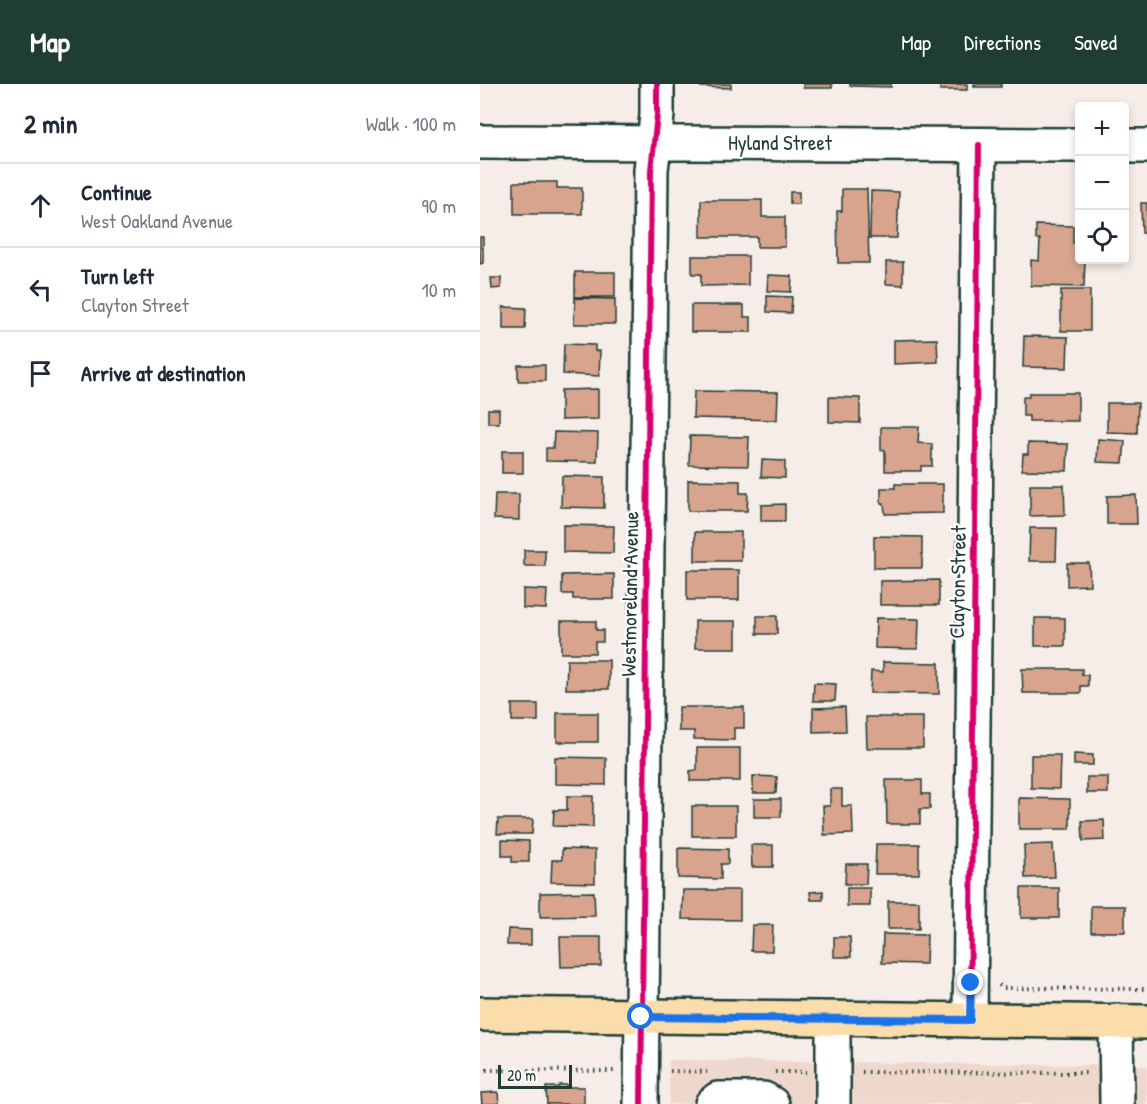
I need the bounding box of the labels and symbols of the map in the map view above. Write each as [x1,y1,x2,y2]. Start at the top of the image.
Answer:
street label: Hyland Street [728,128,833,157]
street label: Westmoreland Avenue [614,511,645,677]
street label: Clayton Street [942,524,973,639]
route end [957,969,983,995]
route start [627,1003,653,1029]
scale bar [498,1062,572,1090]

